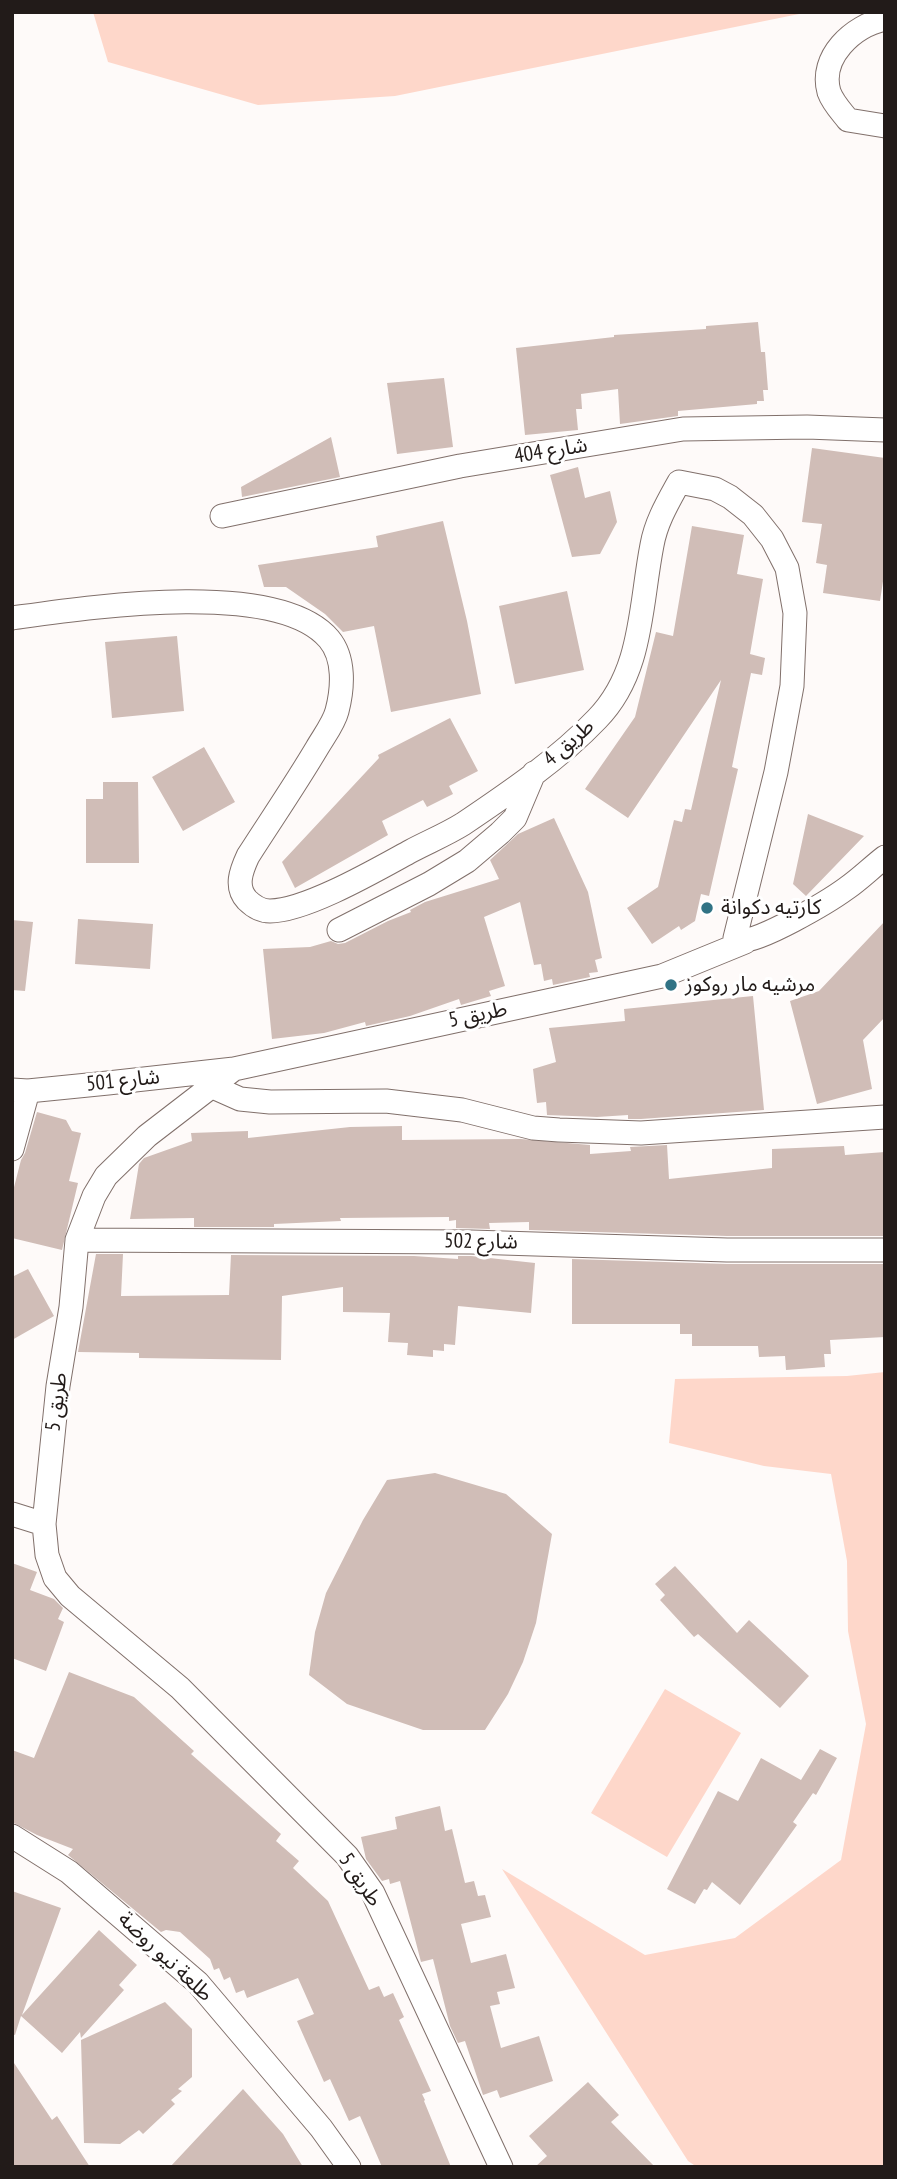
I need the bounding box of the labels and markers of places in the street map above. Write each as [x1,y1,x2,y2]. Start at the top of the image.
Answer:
place label: كارتيه دكوانة [721,895,821,921]
marker: كارتيه دكوانة [699,900,715,916]
place label: مرشيه مار روكوز [685,972,815,998]
marker: مرشيه مار روكوز [663,977,679,993]

